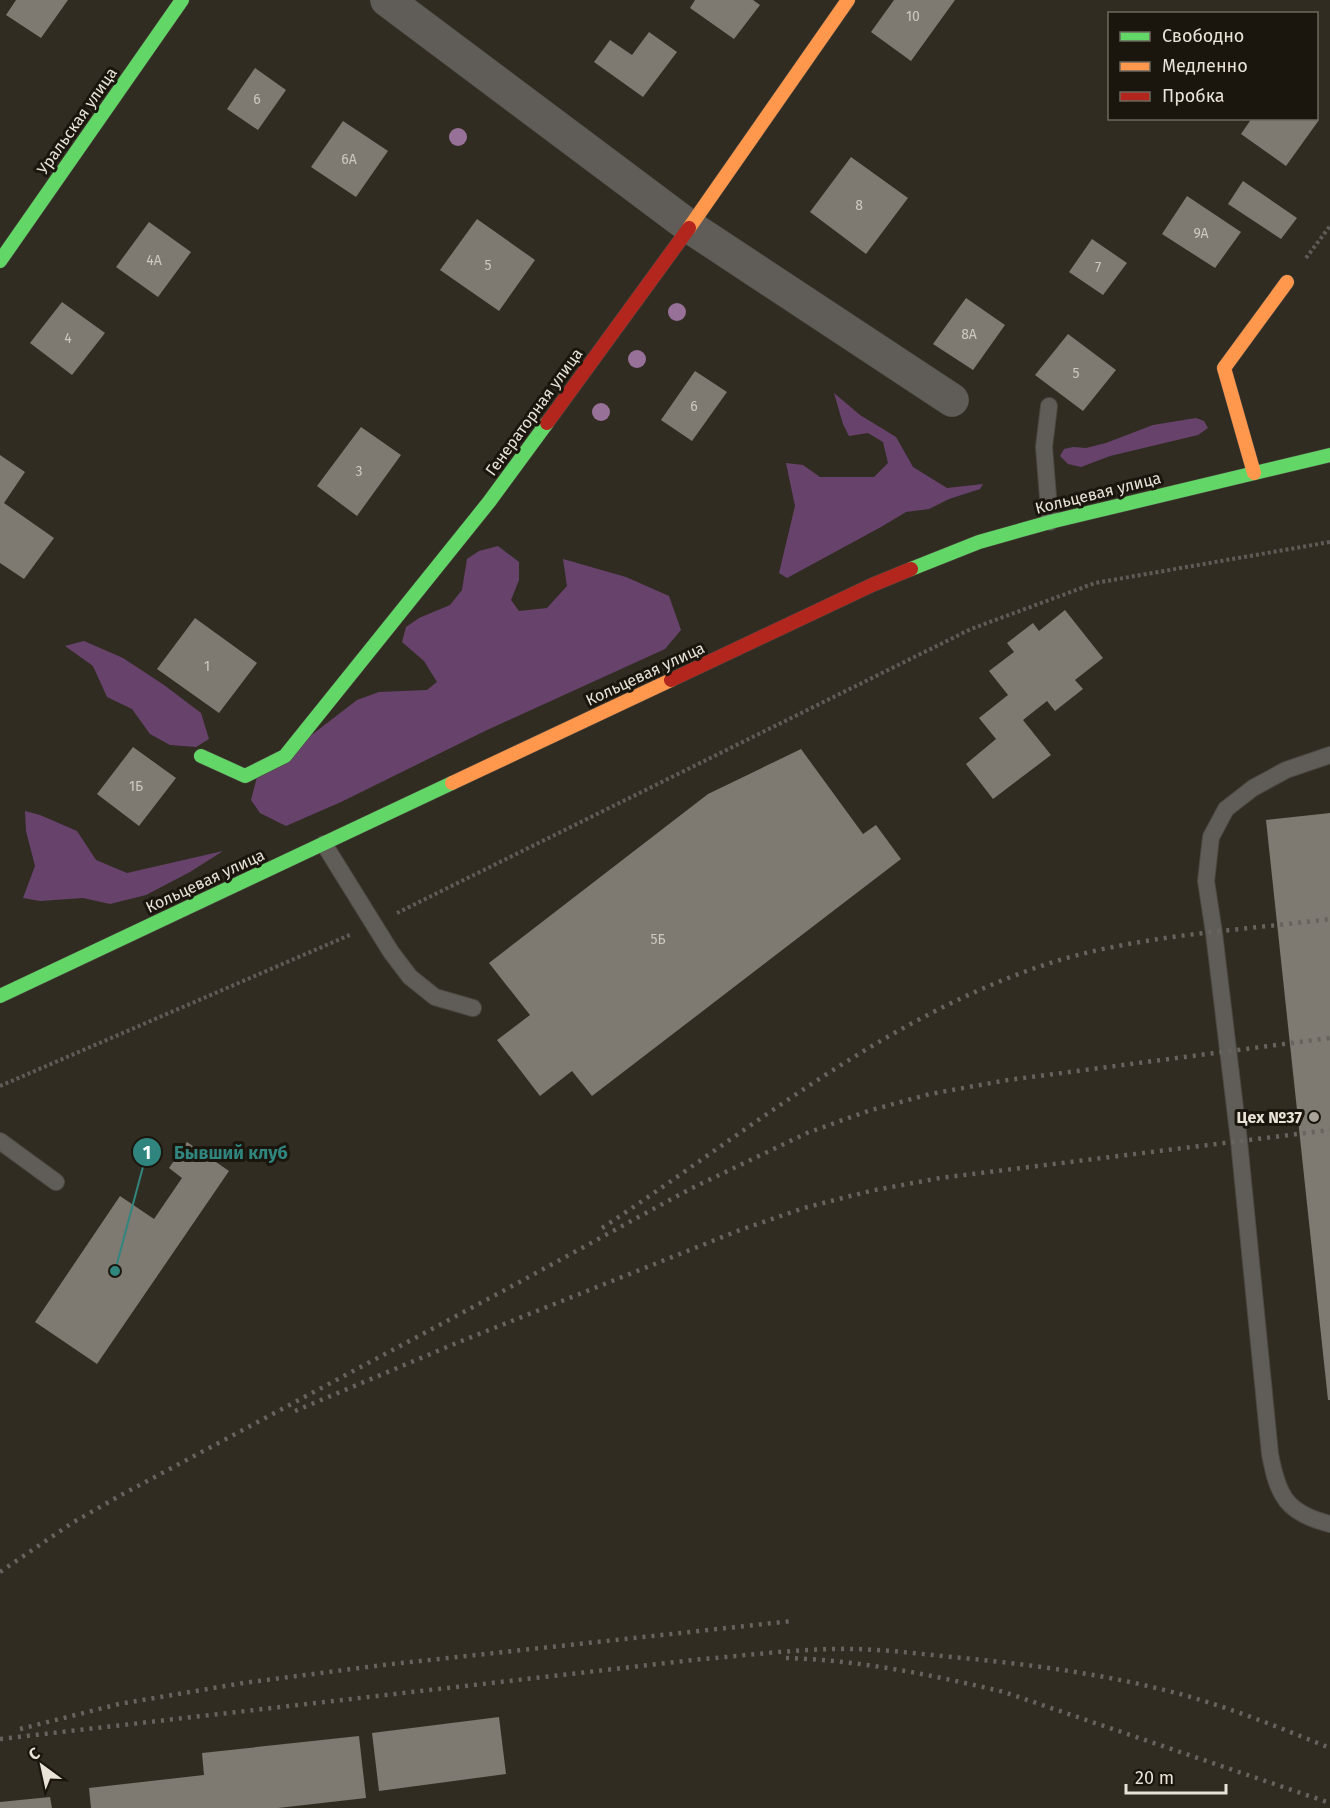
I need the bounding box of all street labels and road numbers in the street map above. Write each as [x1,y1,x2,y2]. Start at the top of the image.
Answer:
street label: Уральская улица [33,64,121,178]
street label: Генераторная улица [481,345,587,479]
street label: Кольцевая улица [1033,468,1163,518]
street label: Кольцевая улица [583,638,707,710]
street label: Кольцевая улица [143,845,267,917]

